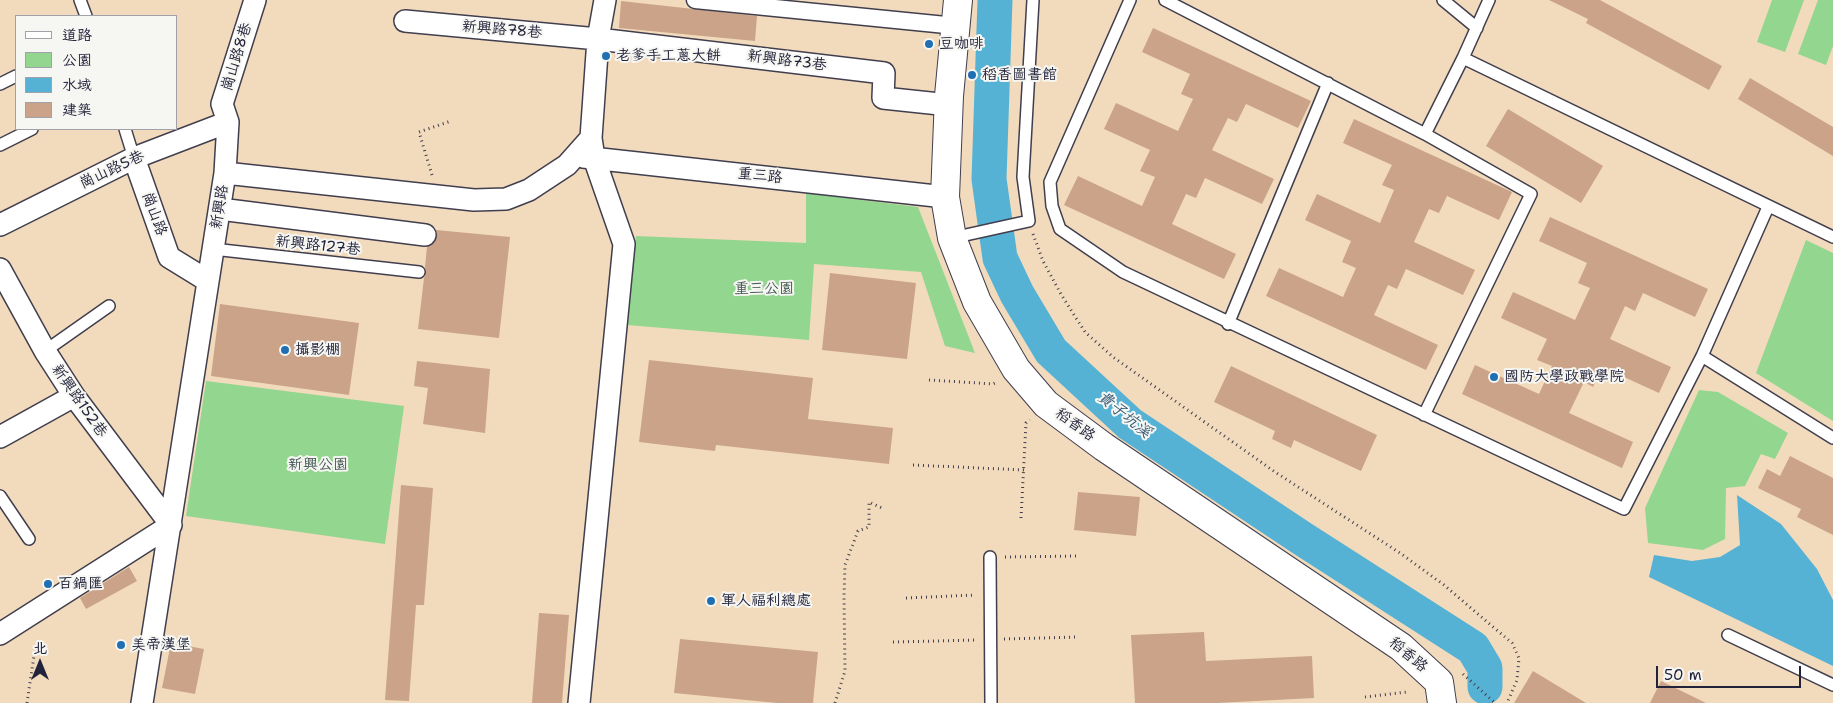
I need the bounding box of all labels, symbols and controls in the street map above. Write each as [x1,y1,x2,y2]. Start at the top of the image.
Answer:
legend [15,15,178,130]
street label: 新興路78巷 [461,18,543,42]
street label: 崗山路8巷 [218,21,256,93]
text: 道路 [62,25,92,45]
place label: 豆咖啡 [939,35,984,53]
marker: 豆咖啡 [923,38,935,50]
place label: 老爹手工蔥大餅 [616,47,721,65]
street label: 新興路73巷 [746,47,828,75]
text: 公園 [62,50,92,70]
marker: 老爹手工蔥大餅 [600,50,612,62]
place label: 稻香圖書館 [982,66,1057,84]
marker: 稻香圖書館 [966,69,978,81]
text: 水域 [62,75,92,95]
text: 建築 [62,100,92,120]
street label: 崗山路5巷 [77,147,147,193]
street label: 重三路 [737,165,783,187]
street label: 新興路 [208,183,232,231]
street label: 崗山路 [138,190,170,238]
street label: 新興路127巷 [275,233,361,259]
park label: 重三公園 [734,280,794,298]
place label: 攝影棚 [295,341,340,359]
marker: 攝影棚 [279,344,291,356]
street label: 新興路152巷 [47,361,111,441]
place label: 國防大學政戰學院 [1504,368,1624,386]
marker: 國防大學政戰學院 [1488,371,1500,383]
water label: 貴子坑溪 [1093,387,1155,443]
street label: 稻香路 [1052,404,1098,446]
park label: 新興公園 [288,456,348,474]
place label: 百鍋匯 [58,575,103,593]
marker: 百鍋匯 [42,578,54,590]
place label: 軍人福利總處 [721,592,811,610]
marker: 軍人福利總處 [705,595,717,607]
street label: 稻香路 [1385,634,1431,676]
place label: 美帝漢堡 [131,636,191,654]
north arrow [15,638,65,688]
text: 北 [33,639,47,657]
marker: 美帝漢堡 [115,639,127,651]
scale bar [1658,656,1803,688]
text: 50 m [1664,665,1702,685]

